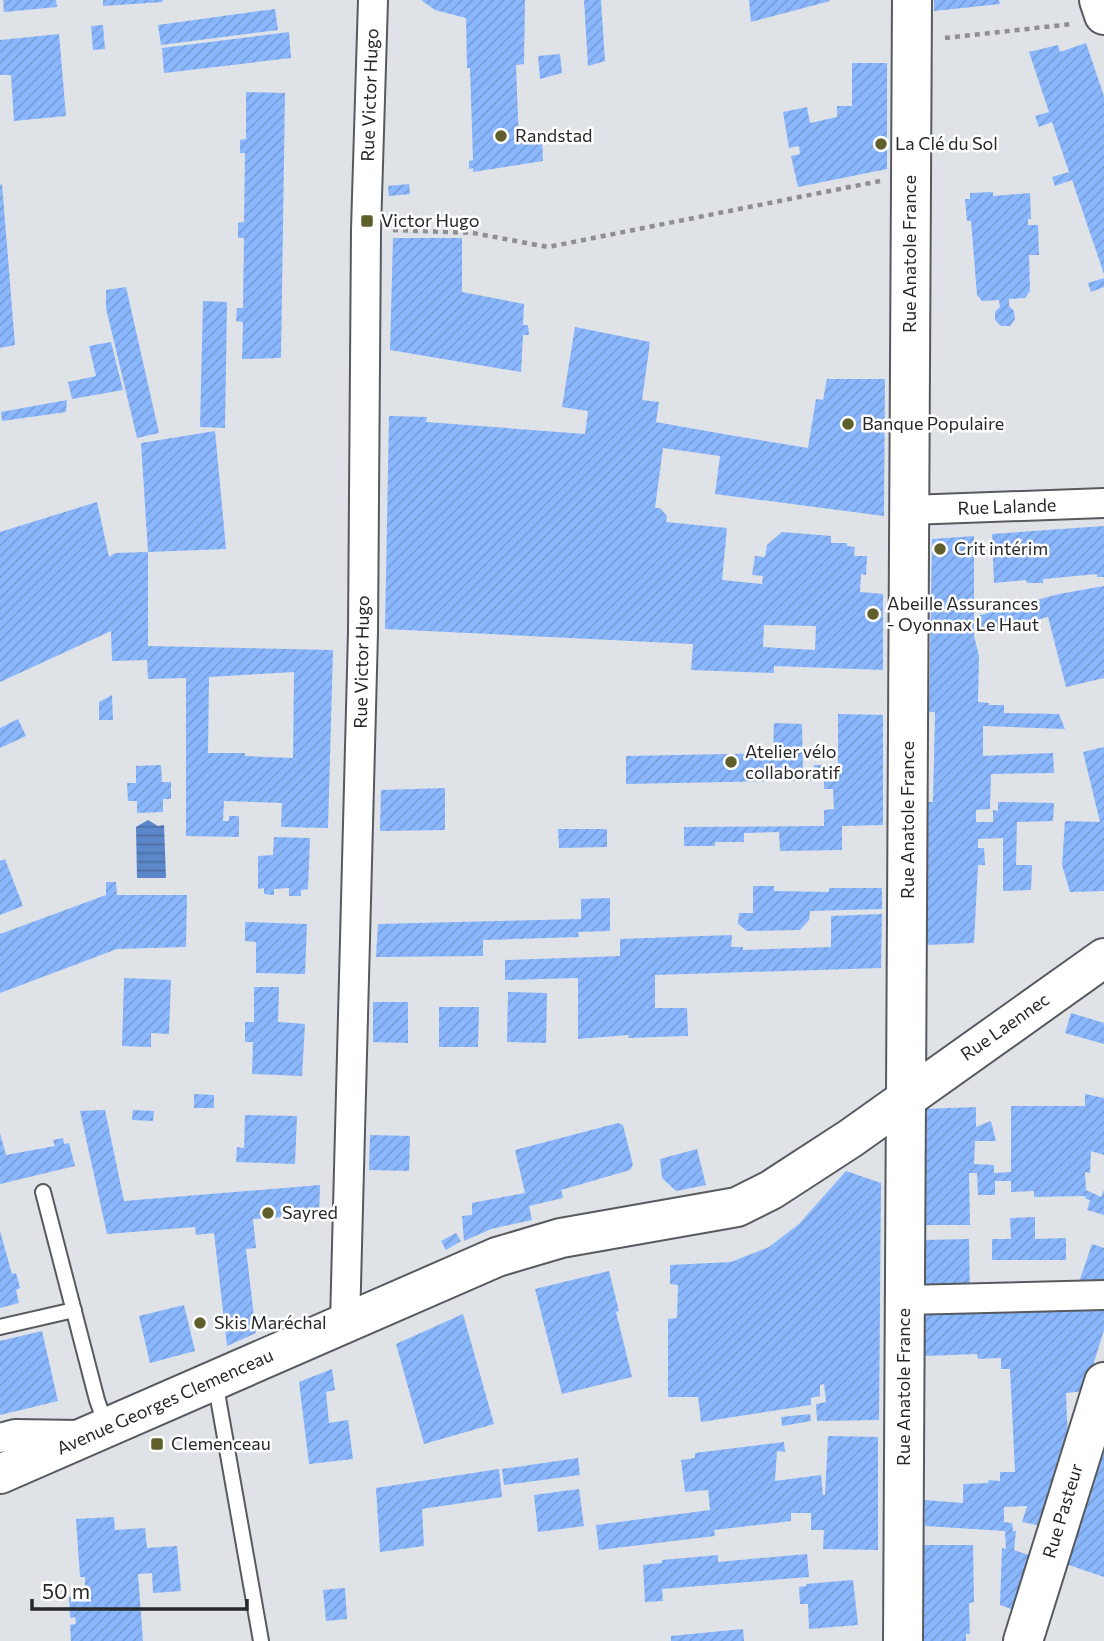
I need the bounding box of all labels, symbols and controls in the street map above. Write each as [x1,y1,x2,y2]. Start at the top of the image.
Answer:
street label: Rue Victor Hugo [356,28,382,162]
place label: Randstad [515,124,592,146]
marker: Randstad [493,128,509,144]
place label: La Clé du Sol [895,132,998,154]
marker: La Clé du Sol [873,136,889,152]
street label: Rue Anatole France [898,175,920,333]
place label: Victor Hugo [381,209,479,231]
marker: Victor Hugo [359,213,375,229]
place label: Banque Populaire [862,412,1004,434]
marker: Banque Populaire [840,416,856,432]
street label: Rue Lalande [957,493,1057,519]
place label: Crit intérim [954,537,1048,559]
marker: Crit intérim [932,541,948,557]
place label: Abeille Assurances - Oyonnax Le Haut [887,592,1039,635]
street label: Rue Victor Hugo [349,595,373,729]
marker: Abeille Assurances - Oyonnax Le Haut [865,606,881,622]
place label: Atelier vélo collaboratif [745,740,841,783]
street label: Rue Anatole France [896,741,918,899]
marker: Atelier vélo collaboratif [723,754,739,770]
street label: Rue Laennec [956,988,1053,1065]
place label: Sayred [282,1201,338,1223]
marker: Sayred [260,1205,276,1221]
street label: Rue Anatole France [892,1308,914,1466]
place label: Skis Maréchal [214,1311,327,1333]
marker: Skis Maréchal [192,1315,208,1331]
street label: Avenue Georges Clemenceau [53,1344,277,1460]
place label: Clemenceau [171,1433,271,1455]
marker: Clemenceau [149,1436,165,1452]
street label: Rue Pasteur [1037,1461,1087,1561]
scale bar [32,1568,247,1612]
text: 50 m [42,1578,90,1603]

